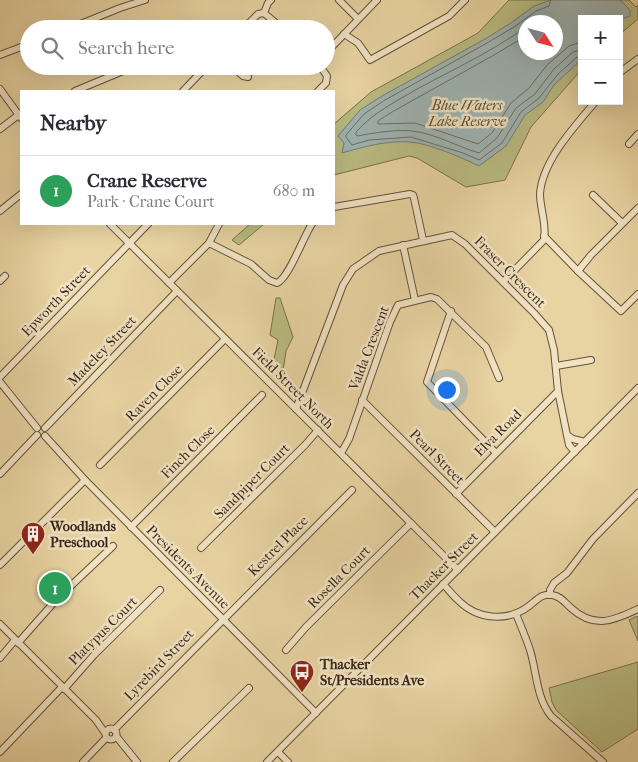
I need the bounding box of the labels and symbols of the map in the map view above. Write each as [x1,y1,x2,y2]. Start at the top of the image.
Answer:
north arrow [518,15,563,60]
park label: Blue Waters Lake Reserve [427,97,506,130]
street label: Fraser Crescent [471,233,549,311]
street label: Epworth Street [18,262,94,340]
street label: Valda Crescent [345,303,393,394]
street label: Madeley Street [64,312,140,390]
street label: Field Street North [248,343,338,433]
street label: Raven Close [122,361,186,425]
your location [434,377,460,403]
street label: Elva Road [471,406,525,460]
street label: Finch Close [158,422,218,482]
street label: Pearl Street [406,426,468,488]
street label: Sandpiper Court [211,440,293,522]
street label: Kestrel Place [244,512,312,580]
place label: Woodlands Preschool [49,518,117,551]
building icon: Woodlands Preschool [20,521,46,555]
street label: Presidents Avenue [143,522,233,612]
street label: Thacker Street [406,528,482,604]
street label: Rosella Court [304,542,374,612]
pin: 1 [39,569,71,607]
street label: Platypus Court [65,593,141,669]
street label: Lyrebird Street [121,626,197,704]
place label: Thacker St/Presidents Ave [319,656,424,689]
bus stop icon: Thacker St/Presidents Ave [289,659,315,693]

